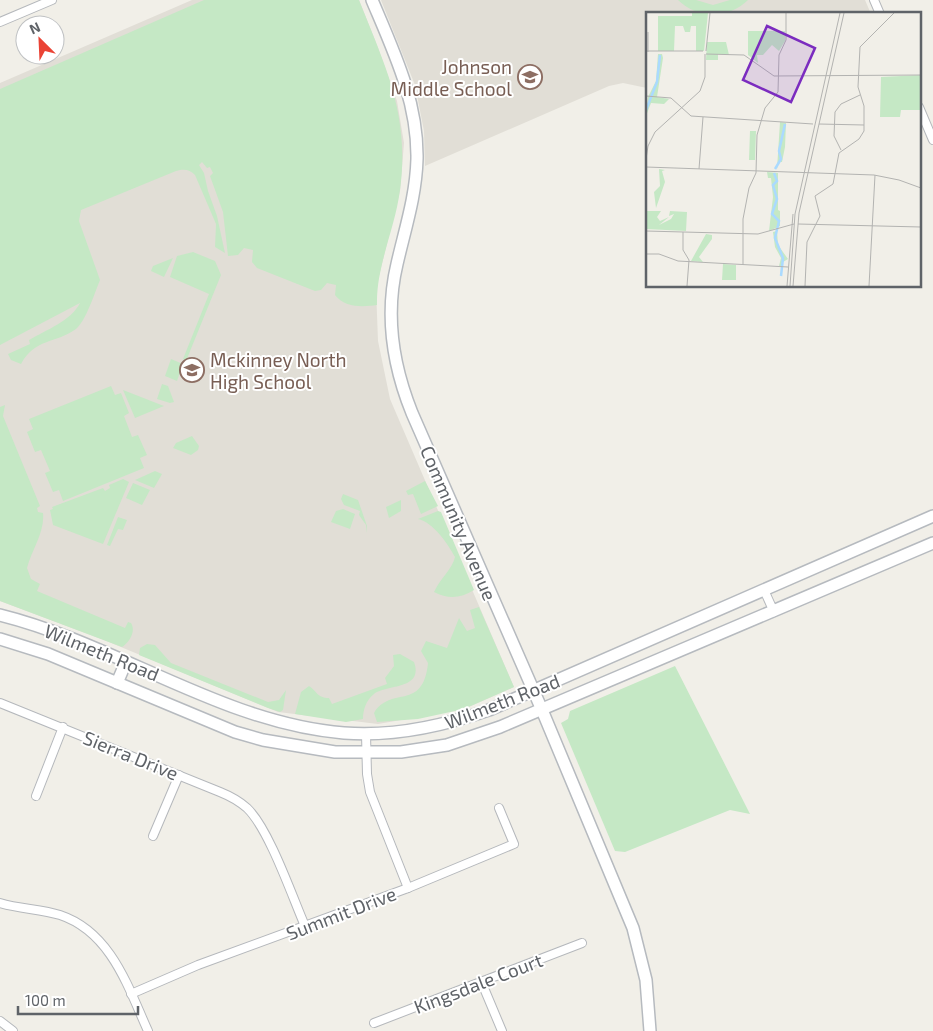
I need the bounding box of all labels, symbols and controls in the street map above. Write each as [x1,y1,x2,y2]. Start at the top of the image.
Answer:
inset map [646,12,920,288]
north arrow [15,15,65,65]
text: N [26,18,43,37]
place label: Johnson Middle School [391,55,512,100]
school or university icon: Johnson Middle School [517,64,543,90]
place label: Mckinney North High School [210,348,347,393]
school or university icon: Mckinney North High School [179,357,205,383]
street label: Community Avenue [416,442,502,604]
street label: Wilmeth Road [41,619,163,685]
street label: Wilmeth Road [441,668,563,734]
street label: Sierra Drive [80,725,182,785]
street label: Summit Drive [283,881,399,945]
street label: Kingsdale Court [410,948,546,1018]
scale bar [18,984,138,1016]
text: 100 m [25,991,66,1009]

